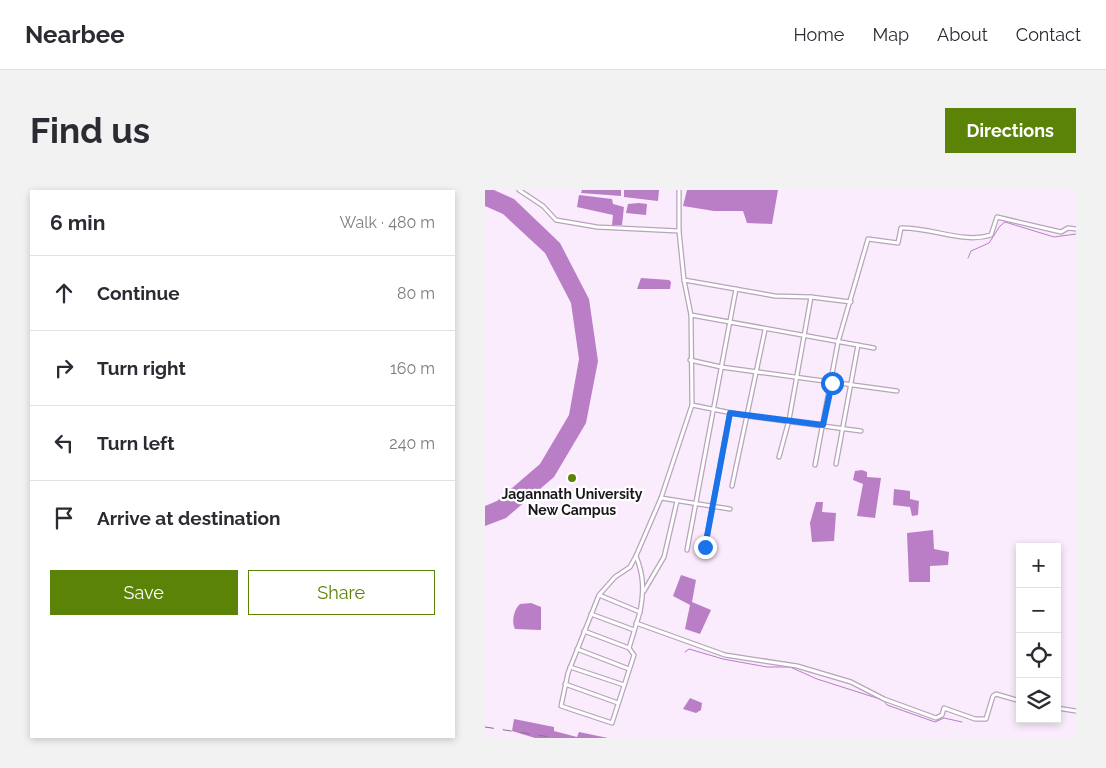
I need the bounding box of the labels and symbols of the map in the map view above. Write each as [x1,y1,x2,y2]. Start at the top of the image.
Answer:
route start [821,372,844,395]
marker: Jagannath University New Campus [566,472,578,484]
place label: Jagannath University New Campus [502,486,643,518]
route end [694,536,717,559]

